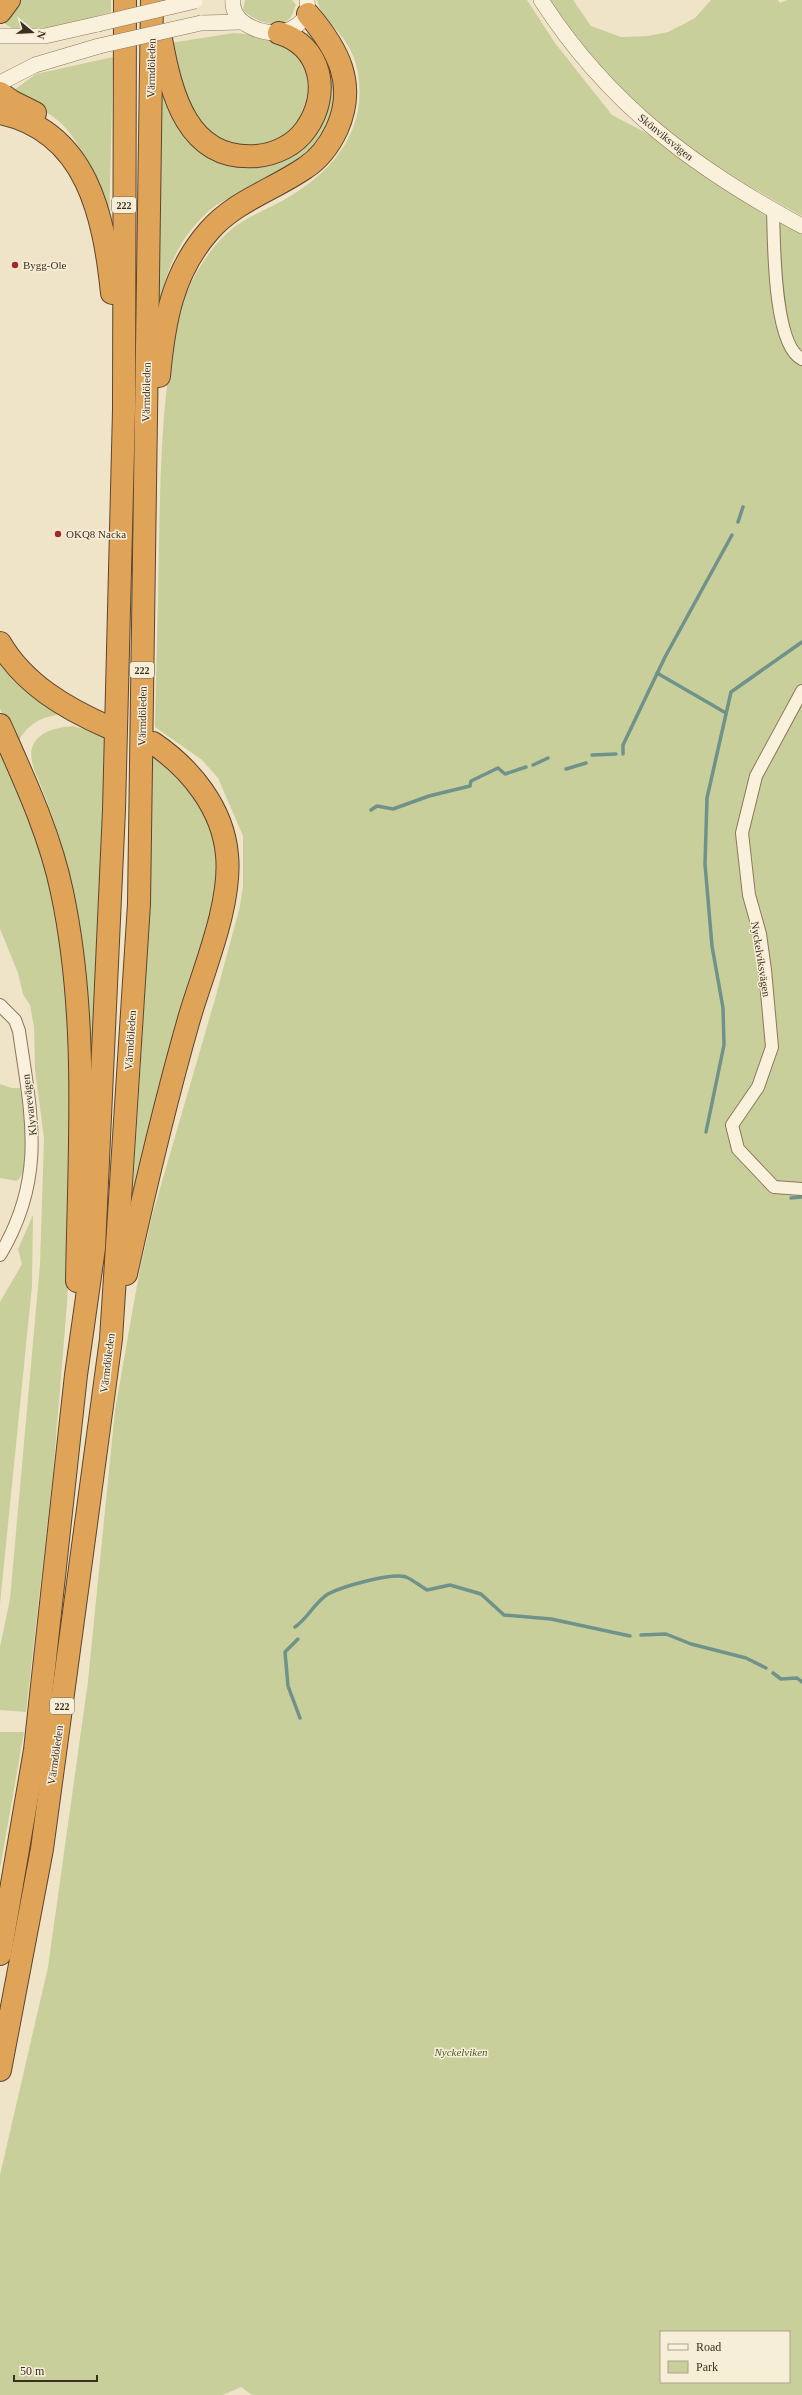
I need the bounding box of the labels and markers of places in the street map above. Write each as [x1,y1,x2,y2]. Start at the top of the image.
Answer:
place label: Bygg-Ole [23,259,67,271]
marker: Bygg-Ole [10,260,20,270]
place label: OKQ8 Nacka [66,528,126,540]
marker: OKQ8 Nacka [53,529,63,539]

